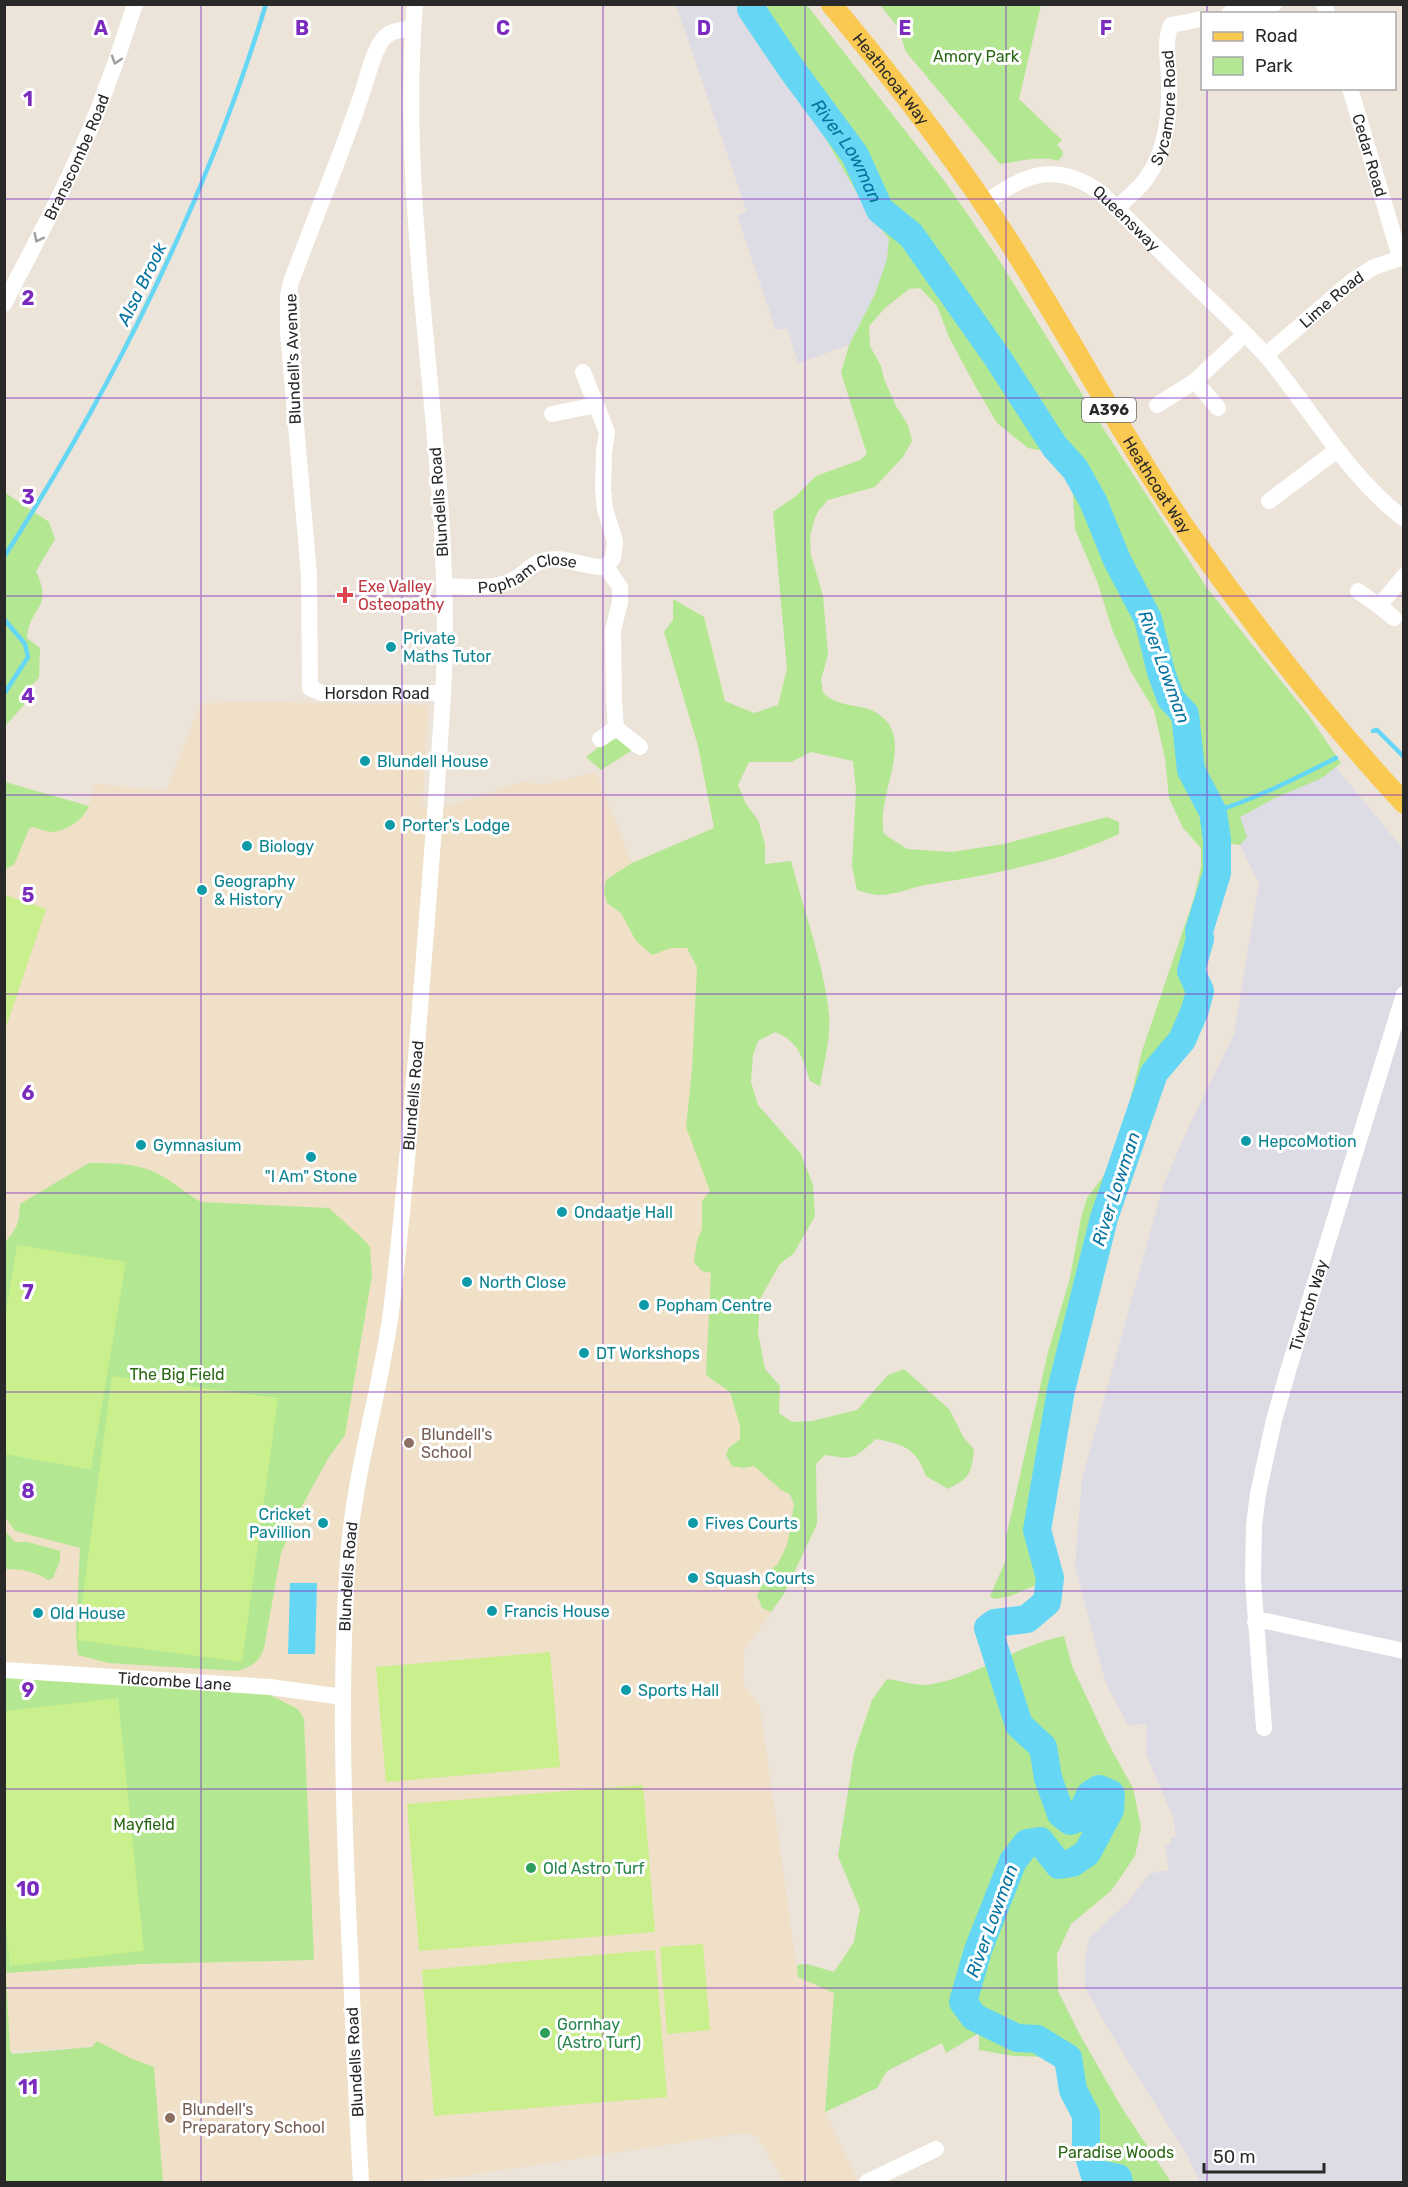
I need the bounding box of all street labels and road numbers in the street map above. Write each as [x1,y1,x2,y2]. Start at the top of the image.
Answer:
street label: Heathcoat Way [849,29,933,129]
street label: Sycamore Road [1146,50,1179,168]
street label: Branscombe Road [40,91,113,223]
street label: Cedar Road [1349,111,1391,199]
street label: Queensway [1090,181,1164,255]
street label: Lime Road [1295,267,1367,332]
street label: Blundell's Avenue [281,293,305,425]
road number: A396 [1082,398,1136,422]
street label: Heathcoat Way [1119,433,1196,537]
street label: Blundells Road [426,446,452,558]
street label: Popham Close [477,550,579,597]
street label: Horsdon Road [324,684,430,703]
street label: Blundells Road [398,1040,427,1151]
street label: Tiverton Way [1285,1257,1331,1354]
street label: Blundells Road [335,1520,361,1632]
street label: Tidcombe Lane [117,1668,232,1694]
street label: Blundells Road [343,2006,367,2118]

